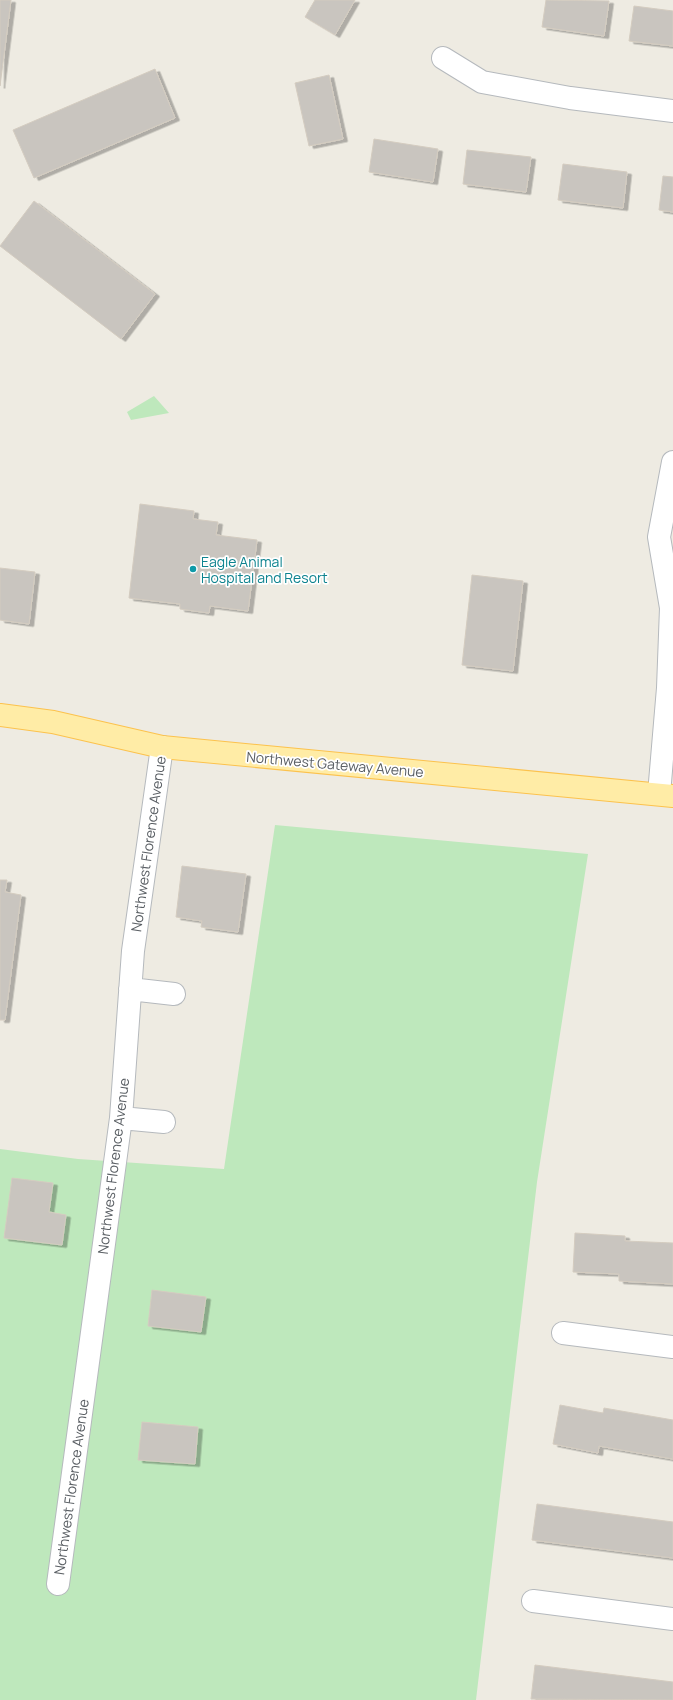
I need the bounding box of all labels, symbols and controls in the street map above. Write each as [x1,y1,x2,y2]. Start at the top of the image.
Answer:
place label: Eagle Animal Hospital and Resort [201,552,328,587]
marker: Eagle Animal Hospital and Resort [188,564,198,574]
street label: Northwest Gateway Avenue [246,747,424,781]
street label: Northwest Florence Avenue [126,755,170,933]
street label: Northwest Florence Avenue [93,1077,133,1255]
street label: Northwest Florence Avenue [49,1398,93,1576]

